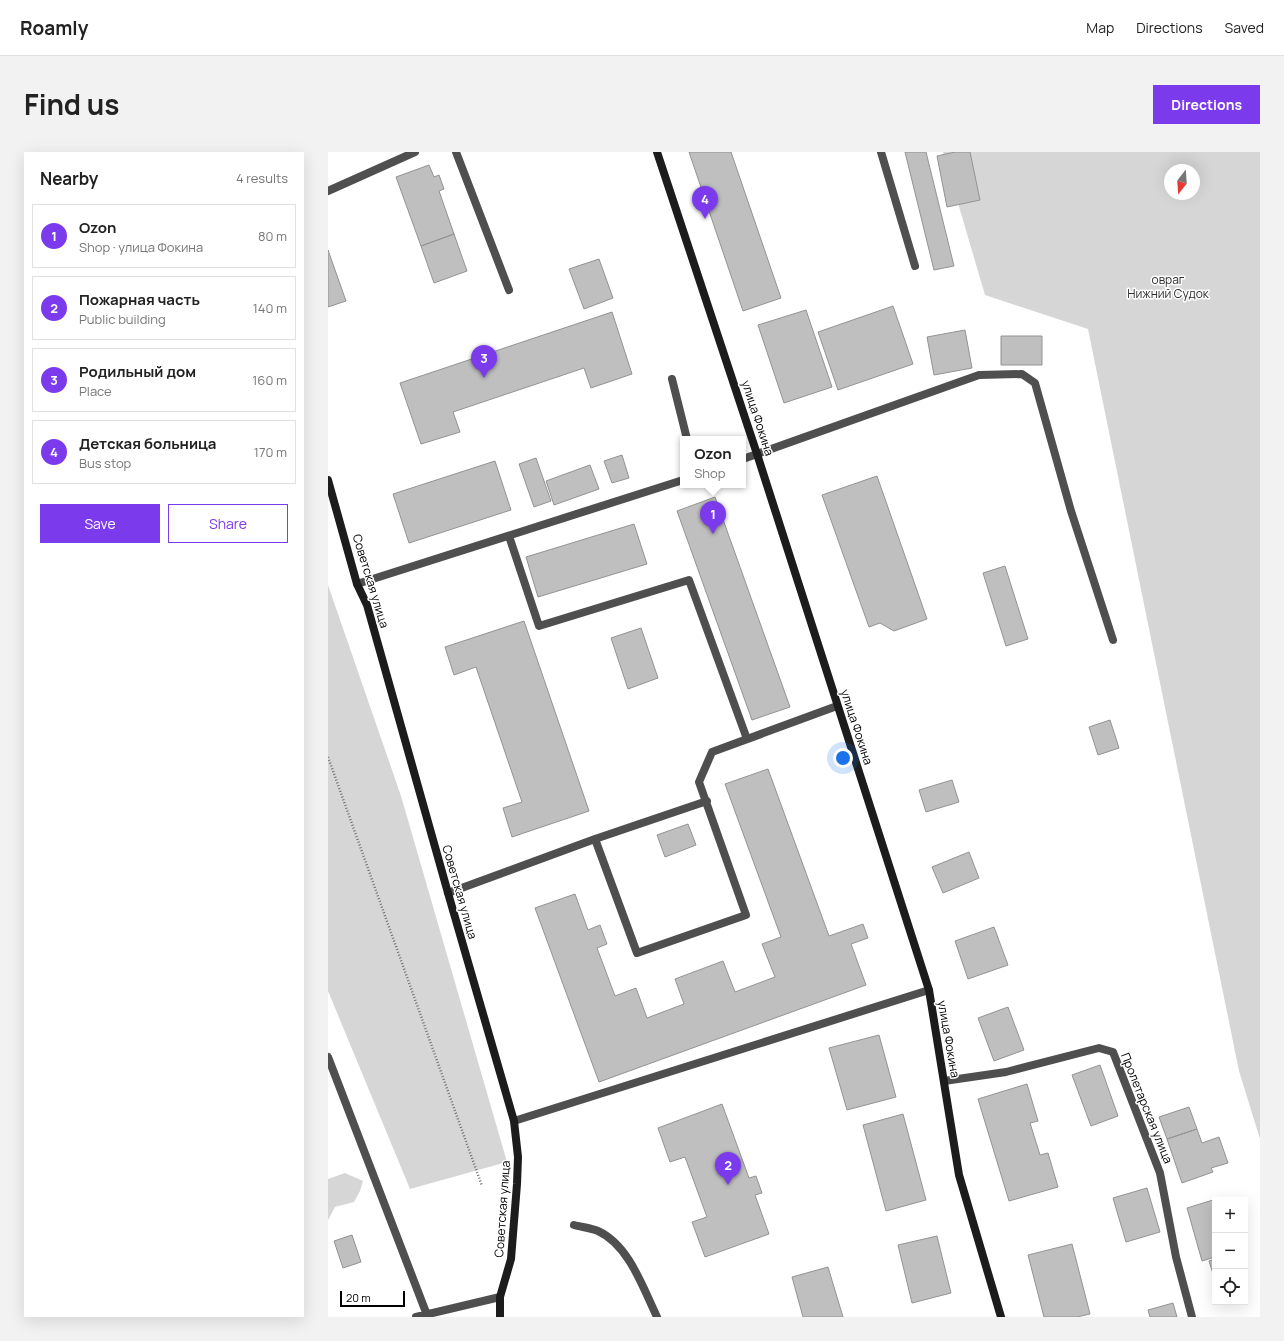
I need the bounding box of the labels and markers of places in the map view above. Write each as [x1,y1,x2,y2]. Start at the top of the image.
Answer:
pin: 4 [692,186,718,219]
pin: 3 [471,345,497,378]
pin: 1 [700,501,726,534]
pin: 2 [715,1152,741,1185]

